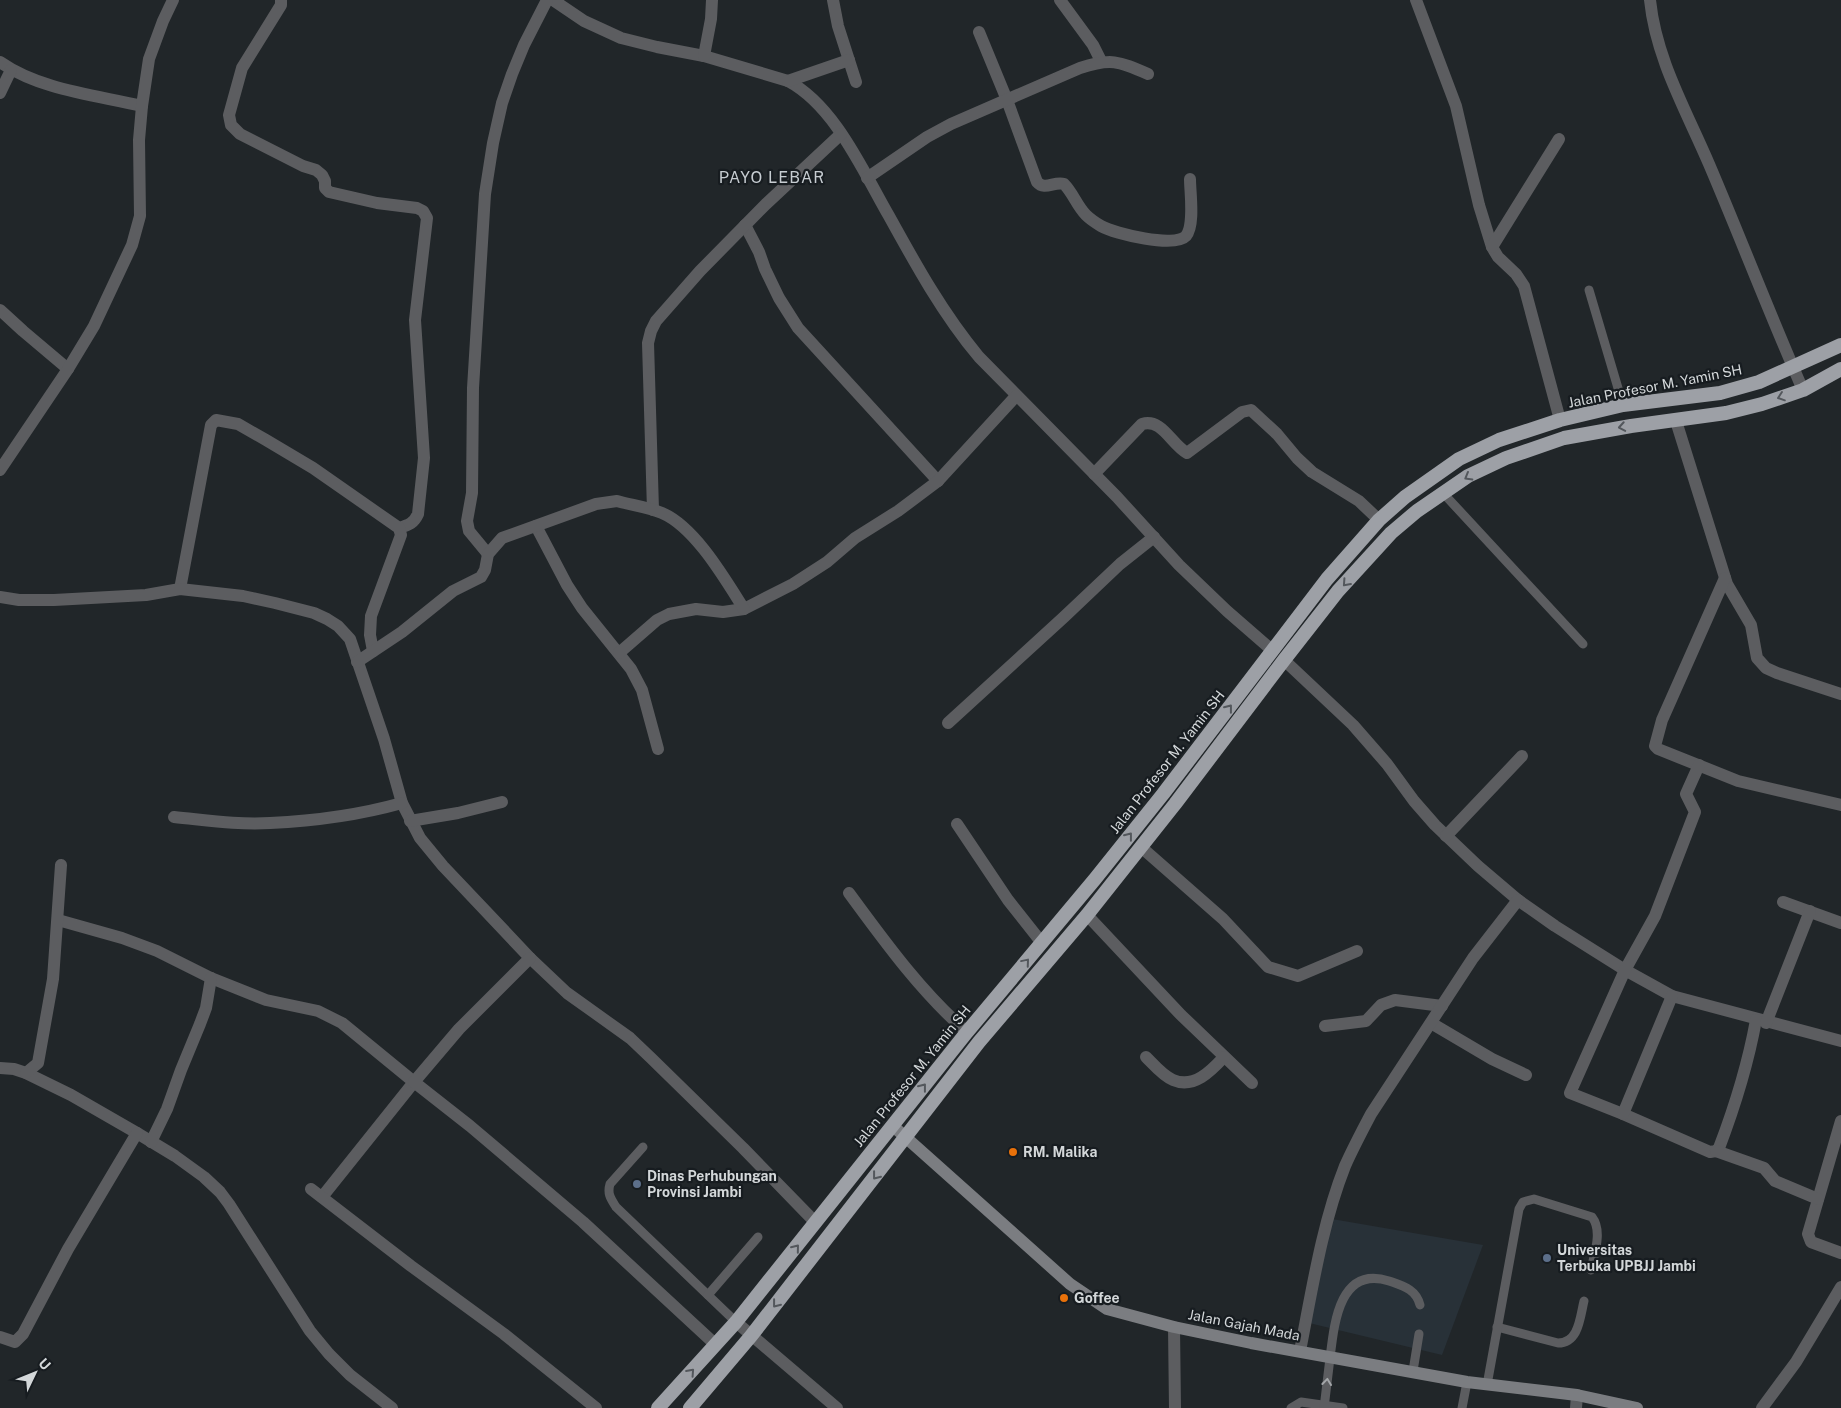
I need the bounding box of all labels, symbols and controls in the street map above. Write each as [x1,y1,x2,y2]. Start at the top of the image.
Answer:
district label: PAYO LEBAR [719,168,825,187]
street label: Jalan Profesor M. Yamin SH [1567,361,1743,411]
one-way arrow [1777,391,1786,401]
one-way arrow [1617,422,1626,432]
one-way arrow [1465,471,1474,481]
one-way arrow [1343,577,1352,586]
street label: Jalan Profesor M. Yamin SH [1106,687,1228,837]
one-way arrow [1223,704,1232,714]
one-way arrow [1124,833,1133,842]
one-way arrow [1020,959,1029,968]
street label: Jalan Profesor M. Yamin SH [850,1002,974,1150]
one-way arrow [917,1084,926,1093]
place label: RM. Malika [1023,1144,1097,1160]
marker: RM. Malika [1007,1146,1019,1158]
place label: Dinas Perhubungan Provinsi Jambi [647,1168,777,1200]
one-way arrow [873,1170,882,1180]
marker: Dinas Perhubungan Provinsi Jambi [631,1178,643,1190]
place label: Universitas Terbuka UPBJJ Jambi [1557,1242,1696,1274]
one-way arrow [790,1245,798,1254]
marker: Universitas Terbuka UPBJJ Jambi [1541,1252,1553,1264]
place label: Goffee [1074,1290,1120,1306]
marker: Goffee [1058,1292,1070,1304]
one-way arrow [773,1298,782,1308]
street label: Jalan Gajah Mada [1187,1306,1301,1344]
north arrow [10,1348,60,1398]
text: U [35,1355,54,1373]
one-way arrow [685,1369,694,1378]
one-way arrow [1321,1378,1332,1386]

